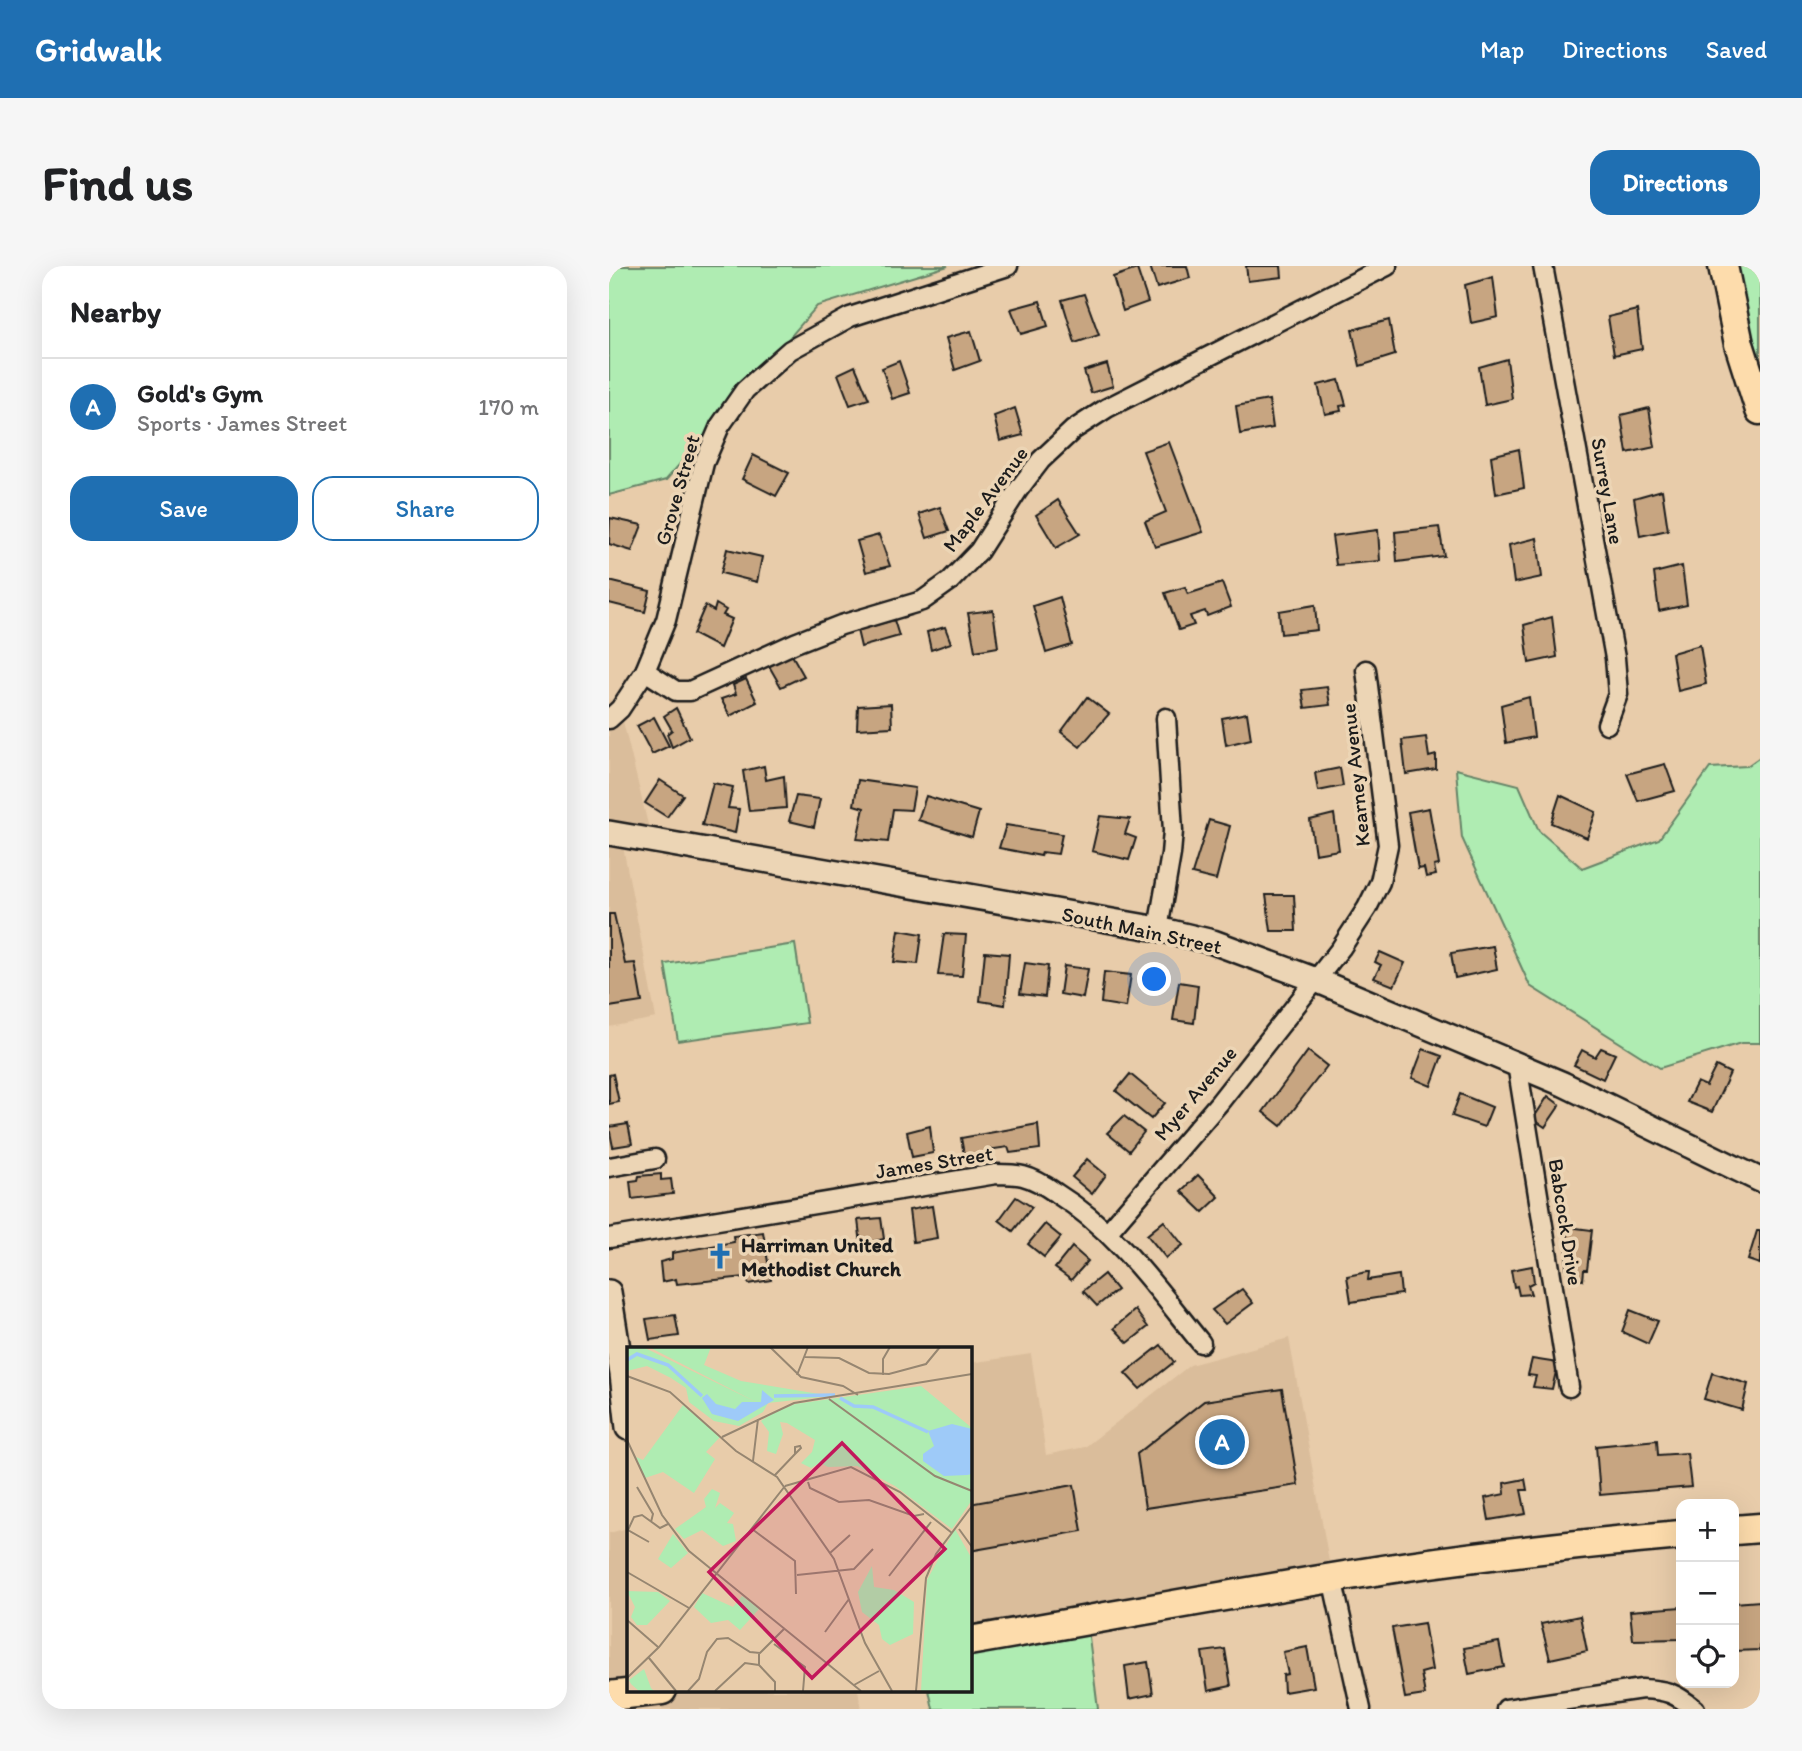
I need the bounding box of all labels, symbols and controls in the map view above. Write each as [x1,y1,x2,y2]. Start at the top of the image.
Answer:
text: Gridwalk [35,30,162,69]
text: Map [1480,35,1524,64]
text: Directions [1562,35,1668,64]
text: Saved [1706,35,1767,64]
button: Directions [1590,150,1760,215]
text: Find us [42,153,193,212]
text: Nearby [70,293,161,330]
text: Gold's Gym [137,377,263,409]
text: A [86,393,100,421]
text: 170 m [478,393,539,421]
text: Sports · James Street [137,409,347,437]
street label: Grove Street [649,432,705,548]
street label: Surrey Lane [1586,436,1630,546]
street label: Maple Avenue [937,441,1033,557]
button: Save [70,476,298,541]
button: Share [312,476,539,541]
street label: Kearney Avenue [1335,702,1375,848]
street label: South Main Street [1060,901,1224,959]
your location [1137,962,1171,996]
street label: Myer Avenue [1148,1041,1242,1145]
street label: James Street [874,1140,995,1184]
street label: Babcock Drive [1544,1157,1588,1287]
place label: Harriman United Methodist Church [741,1232,902,1281]
church icon: Harriman United Methodist Church [705,1241,735,1271]
inset map [627,1347,971,1692]
pin: A [1199,1416,1245,1468]
map controls [1676,1499,1739,1688]
button: + [1676,1499,1739,1562]
button: − [1676,1562,1739,1625]
button: locate [1676,1625,1739,1688]

